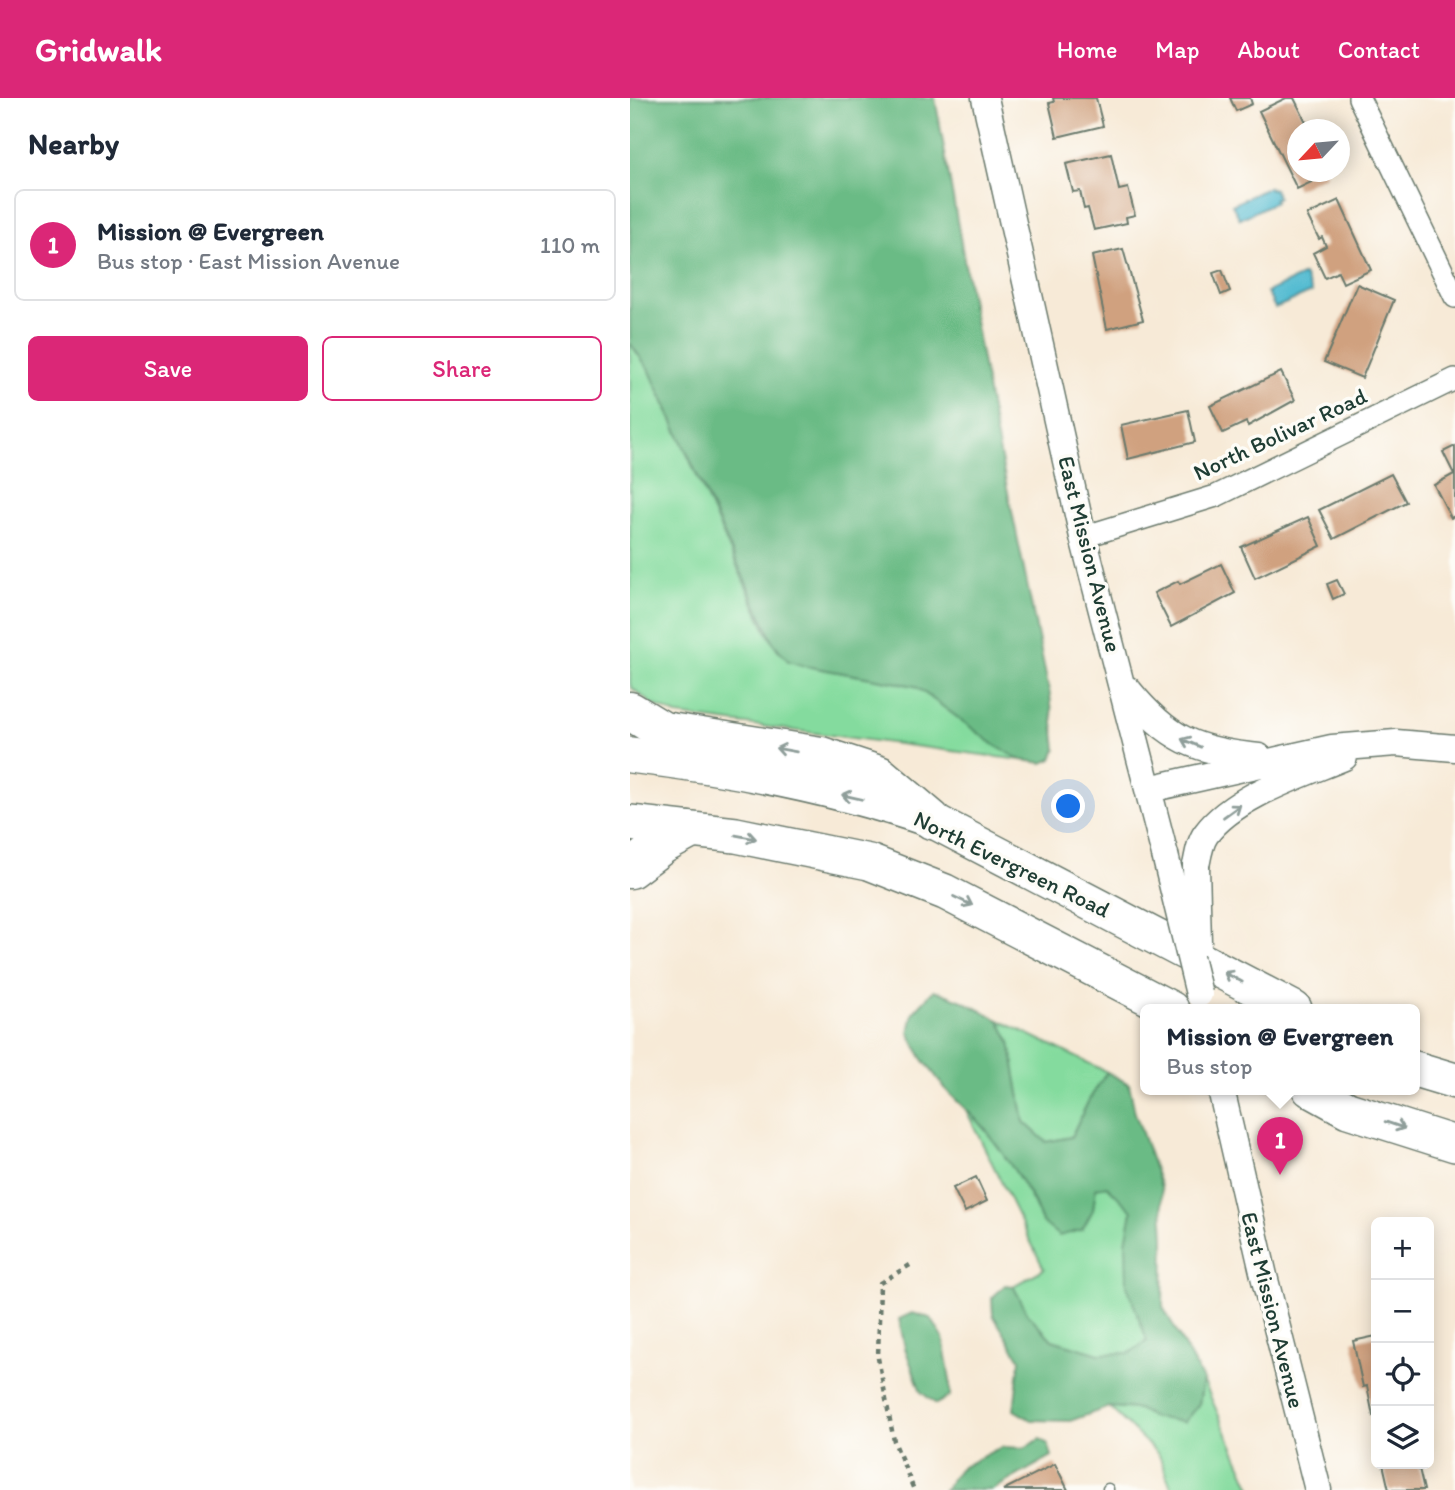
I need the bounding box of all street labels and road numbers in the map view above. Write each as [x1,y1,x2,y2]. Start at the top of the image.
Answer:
street label: North Bolivar Road [1189,381,1371,486]
street label: East Mission Avenue [1052,453,1128,655]
street label: North Evergreen Road [909,804,1115,924]
street label: East Mission Avenue [1235,1209,1311,1411]

